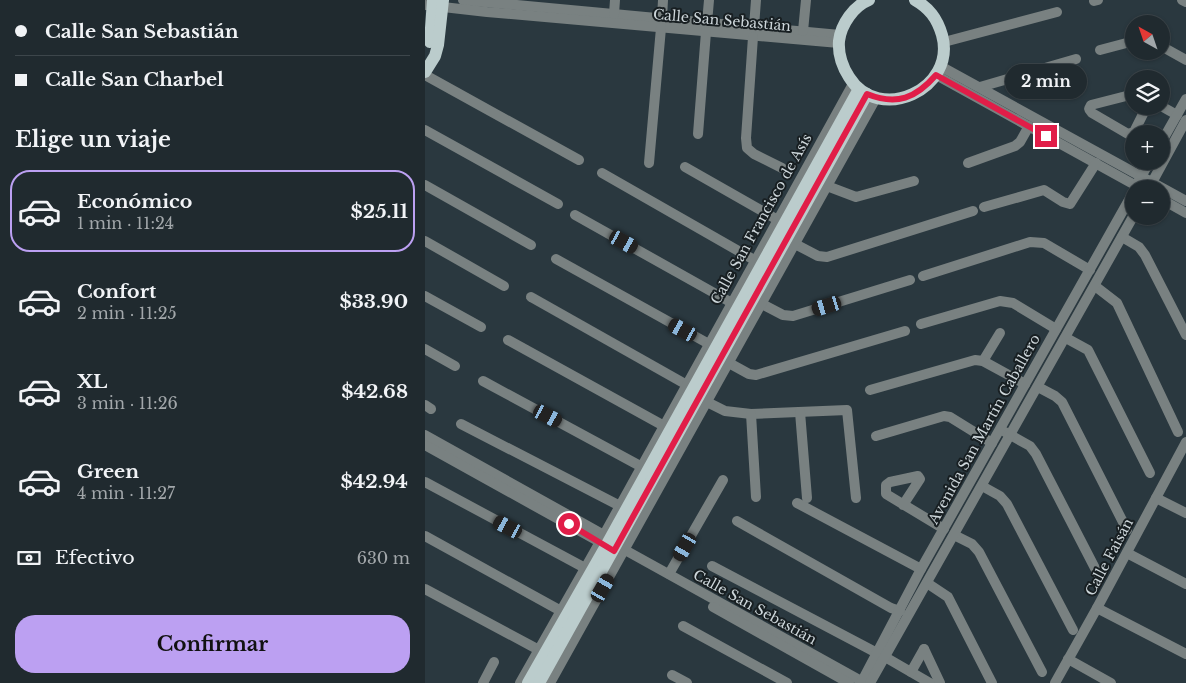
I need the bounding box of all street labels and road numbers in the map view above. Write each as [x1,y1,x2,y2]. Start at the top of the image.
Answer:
street label: Calle San Sebastián [652,5,792,35]
street label: Calle San Francisco de Asís [706,130,816,308]
street label: Avenida San Martín Caballero [924,331,1044,528]
street label: Calle Faisán [1081,515,1137,599]
street label: Calle San Sebastián [690,566,820,649]

